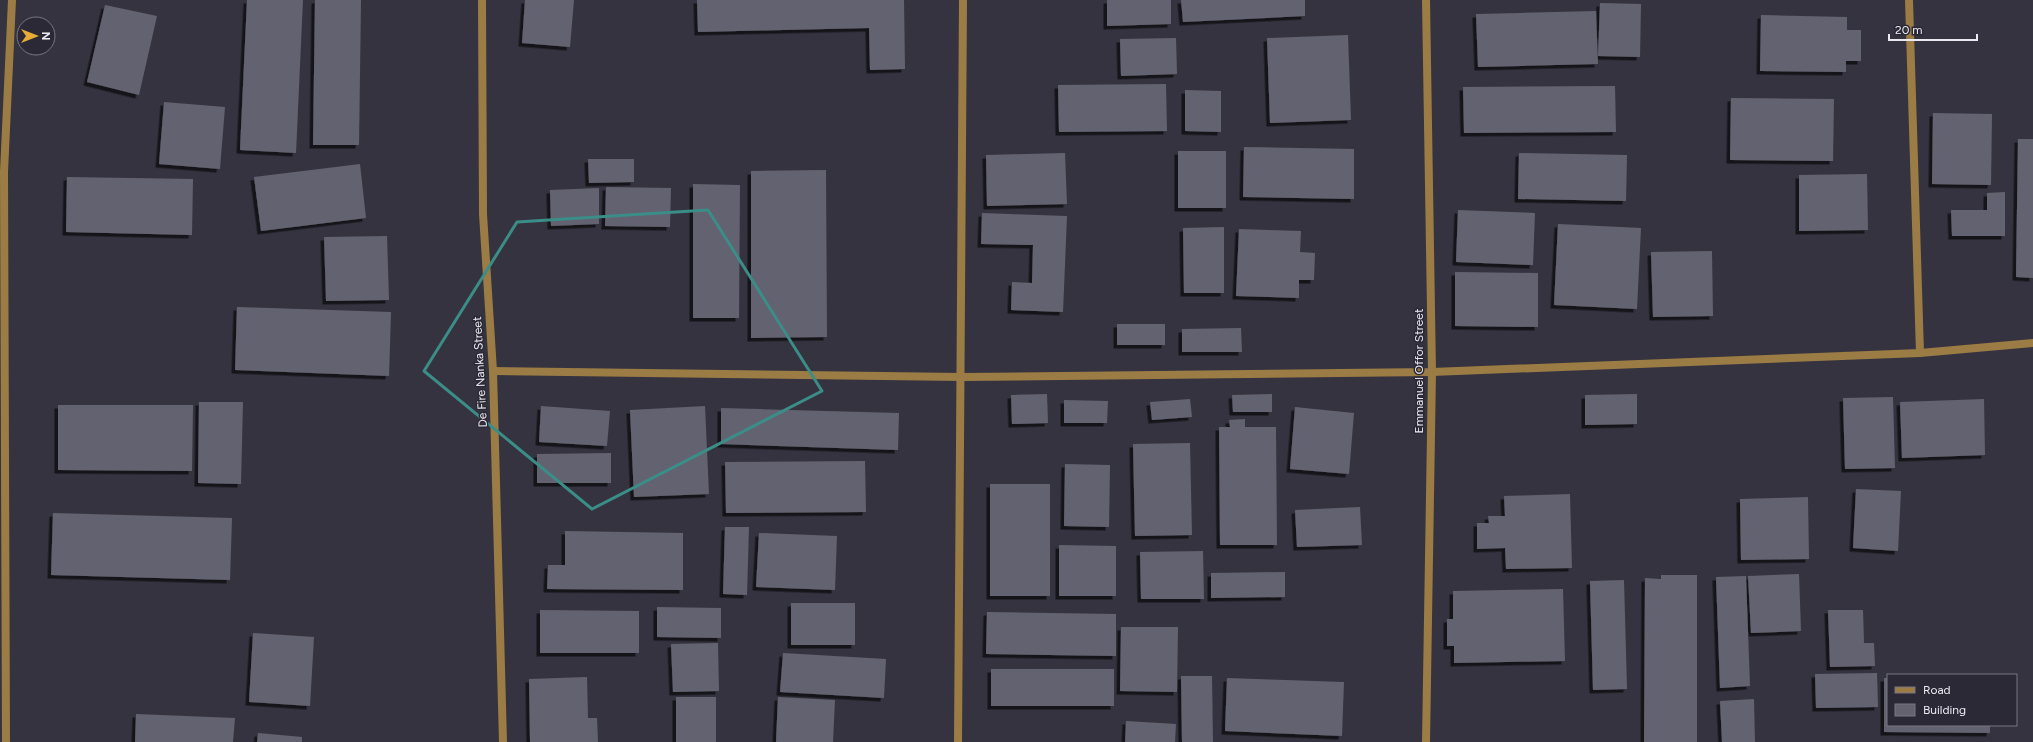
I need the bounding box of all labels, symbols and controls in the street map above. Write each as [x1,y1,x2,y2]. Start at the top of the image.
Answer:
north arrow [16,16,56,56]
scale bar [1889,16,1977,42]
text: 20 m [1895,23,1923,37]
text: N [39,32,52,40]
street label: Emmanuel Offor Street [1412,308,1426,433]
street label: De Fire Nanka Street [470,316,490,428]
legend [1887,674,2017,726]
text: Road [1923,683,1951,697]
text: Building [1923,703,1966,717]

